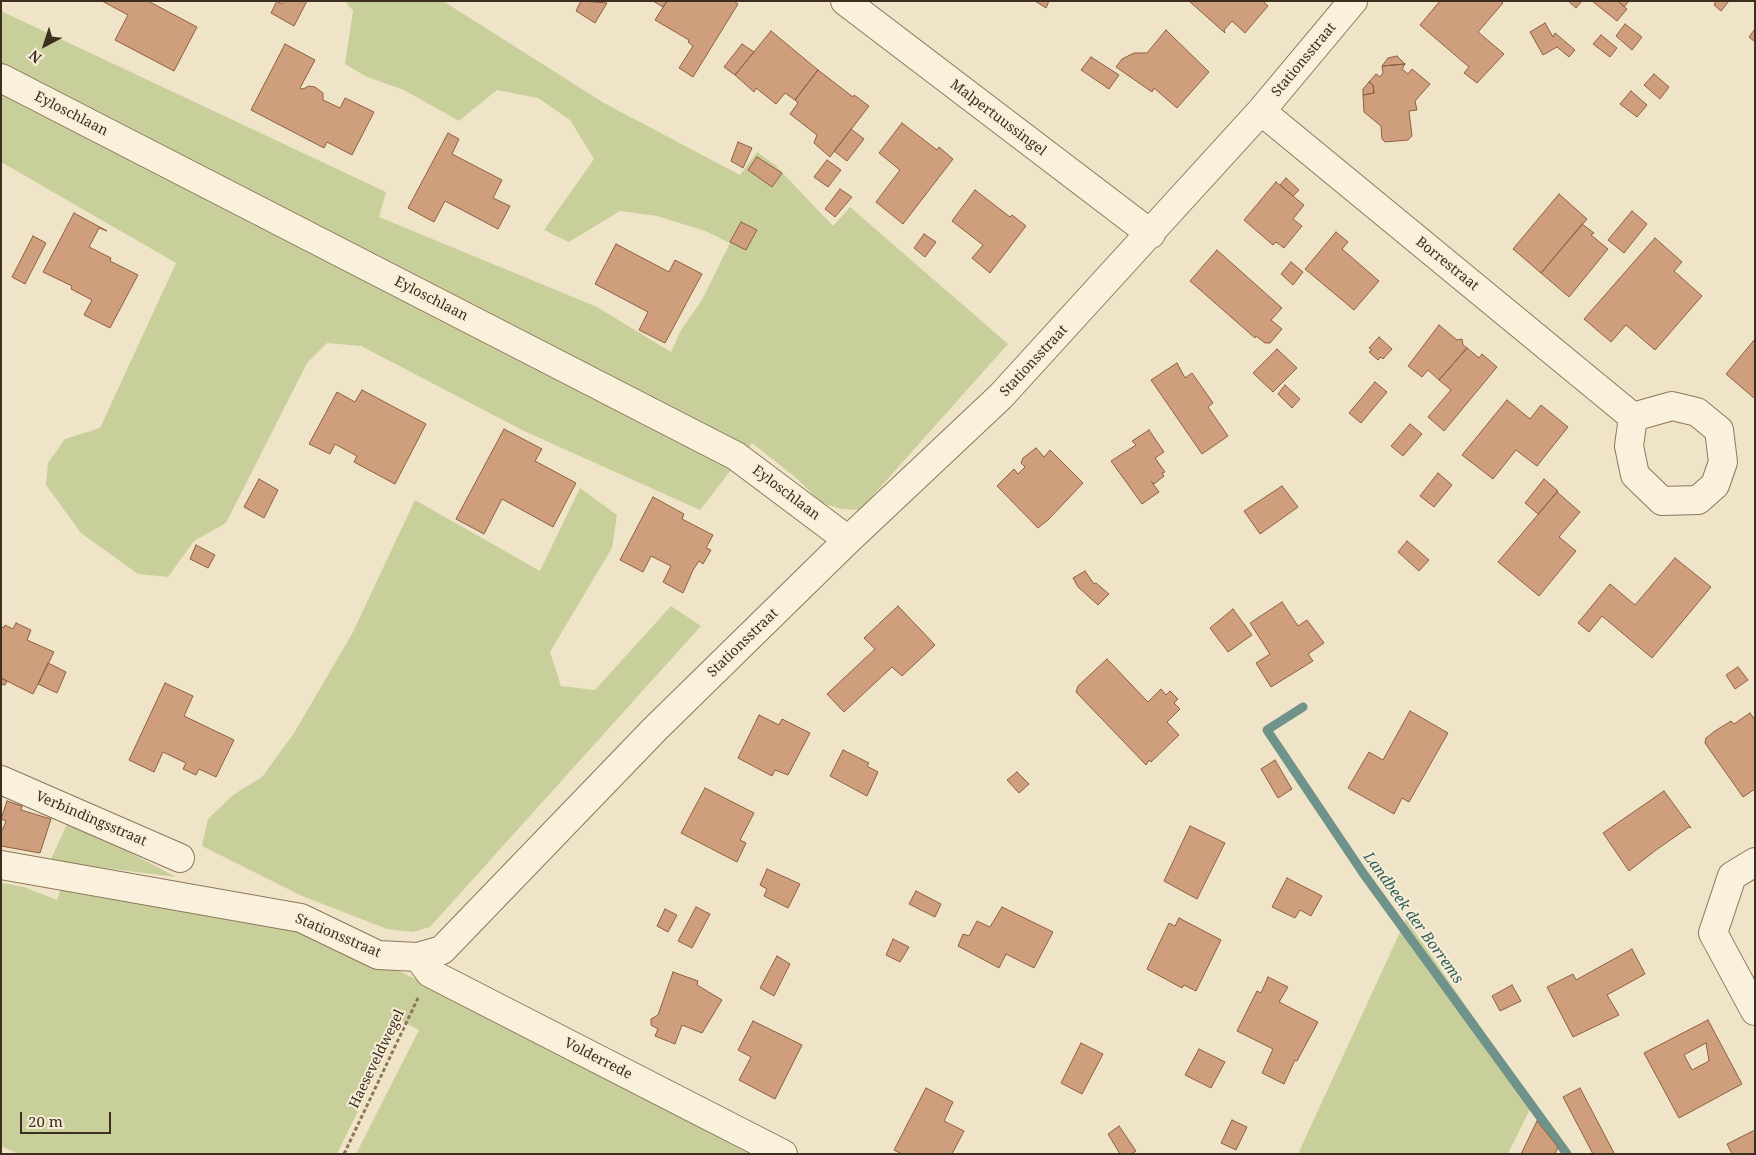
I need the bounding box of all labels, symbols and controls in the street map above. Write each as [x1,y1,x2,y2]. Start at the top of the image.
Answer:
north arrow [20,20,70,70]
street label: Stationsstraat [1268,20,1340,100]
text: N [25,46,45,68]
street label: Malpertuussingel [947,76,1049,160]
street label: Eyloschlaan [31,88,111,140]
street label: Borrestraat [1412,234,1482,294]
street label: Eyloschlaan [391,273,471,325]
street label: Stationsstraat [997,322,1071,400]
street label: Eyloschlaan [749,462,823,524]
street label: Stationsstraat [704,605,782,681]
street label: Verbindingsstraat [33,788,149,850]
water label: Landbeek der Borrems [1359,849,1467,987]
street label: Stationsstraat [293,910,383,962]
street label: Haeseveldwegel [346,1007,408,1111]
street label: Volderrede [561,1035,635,1083]
scale bar [22,1102,114,1134]
text: 20 m [28,1111,63,1131]

